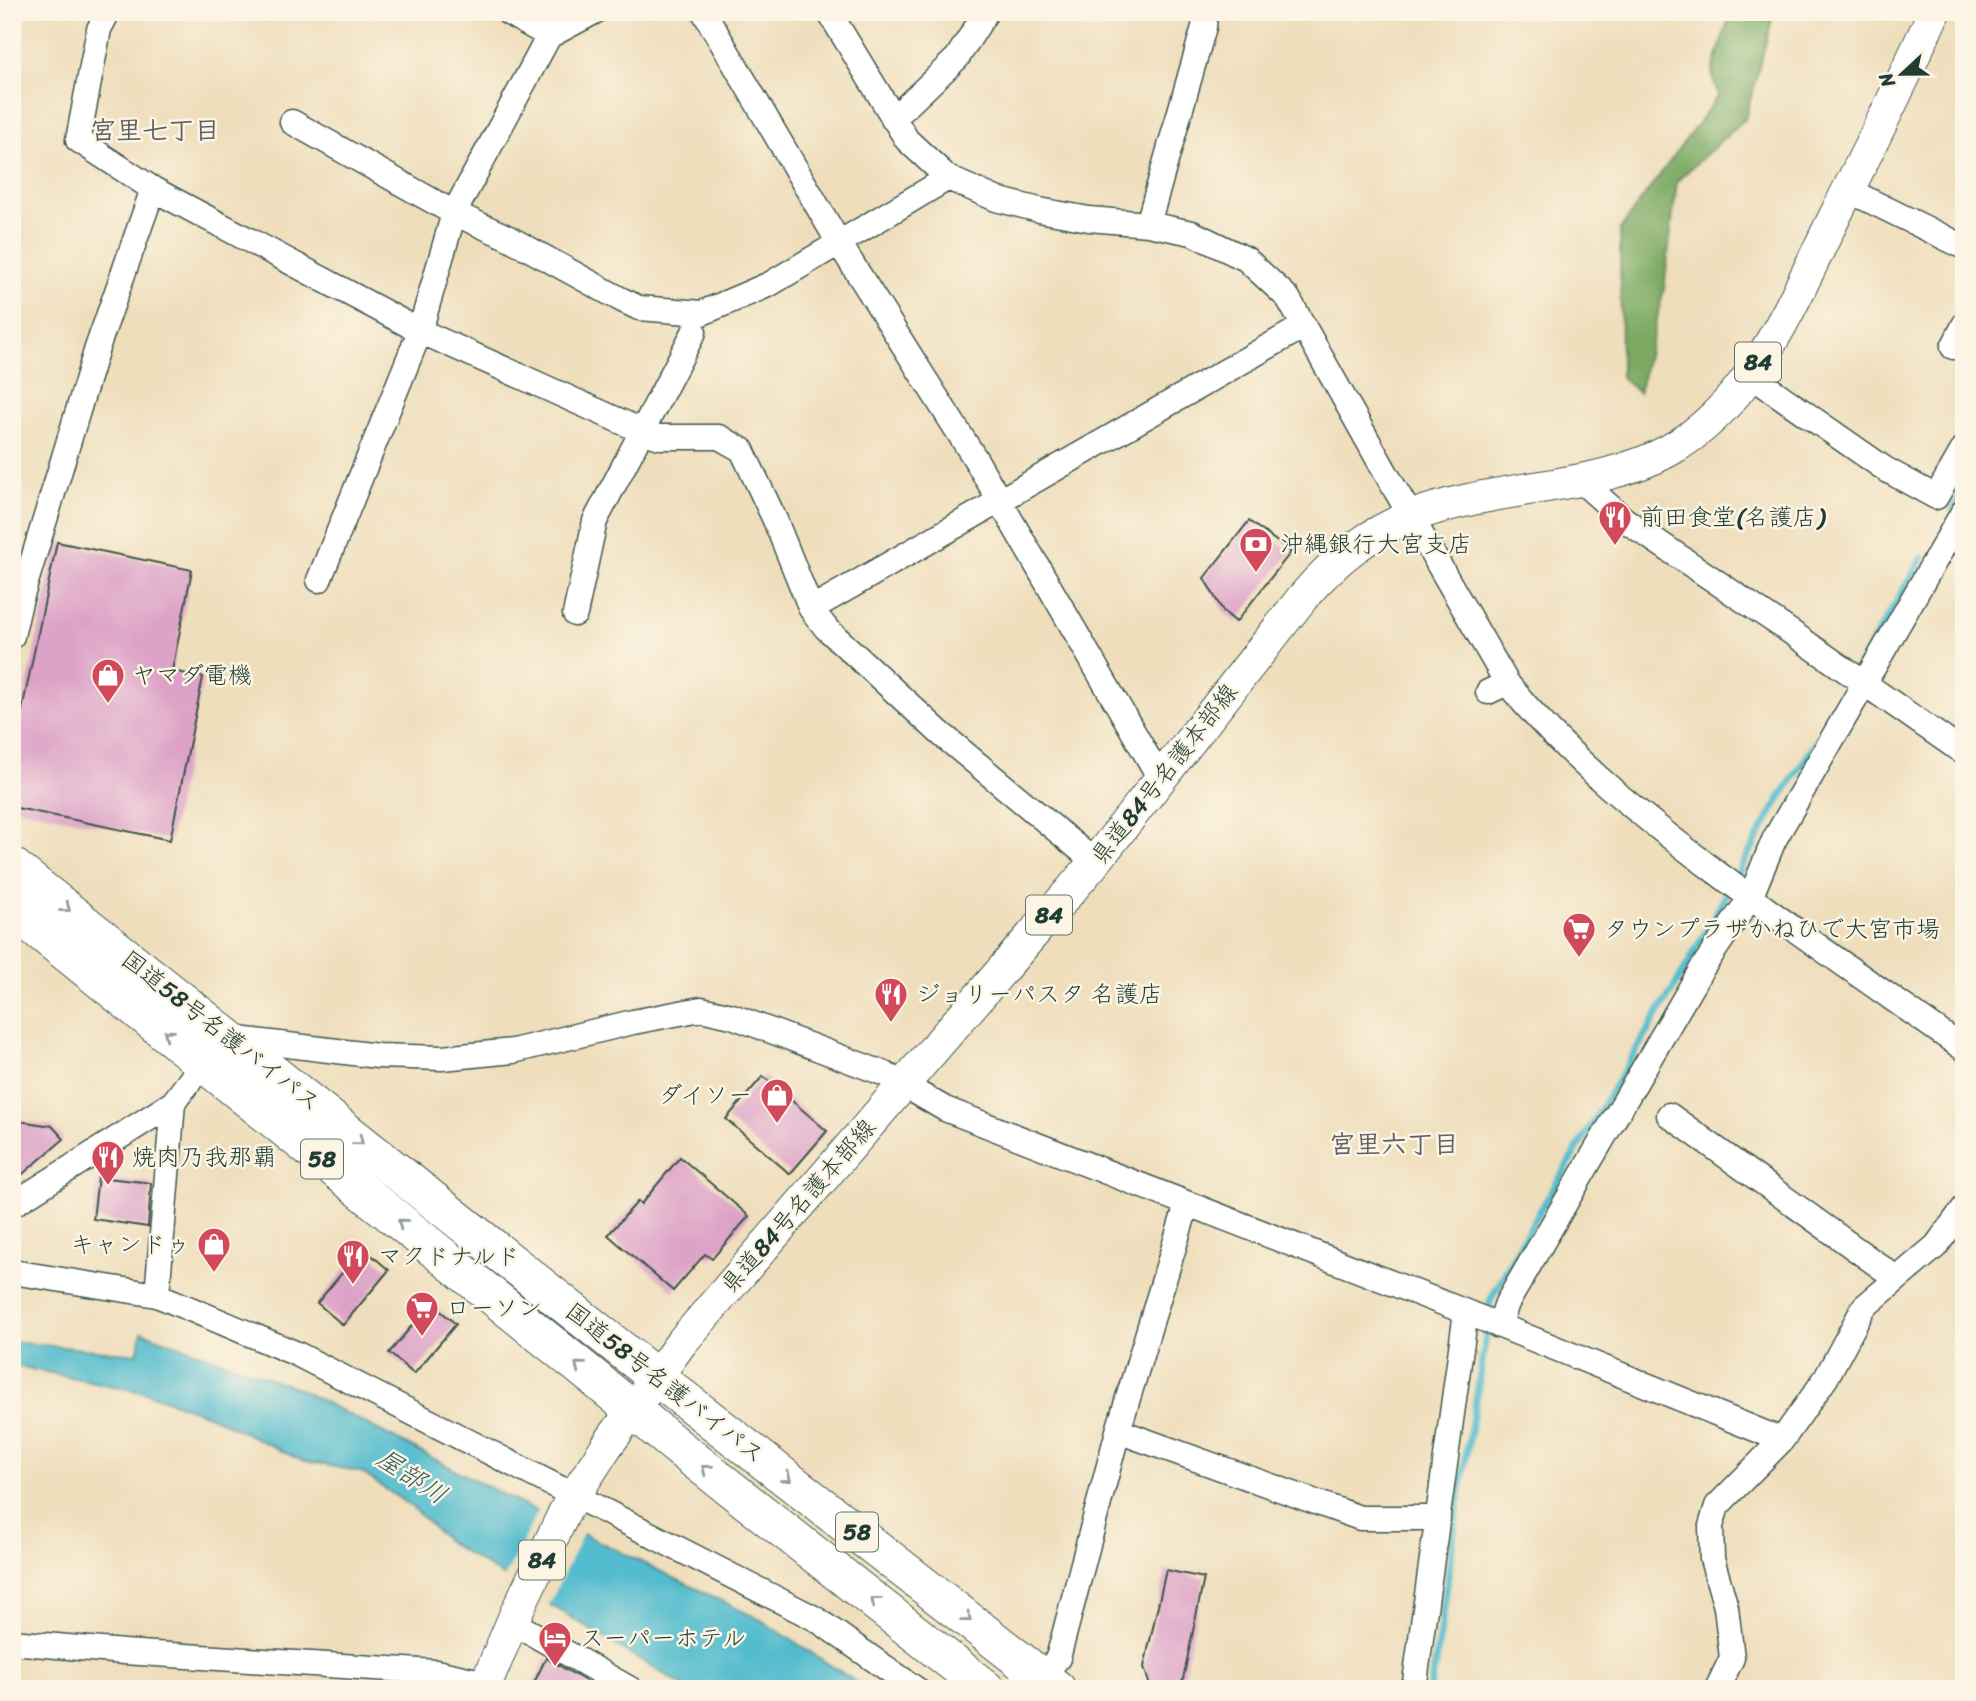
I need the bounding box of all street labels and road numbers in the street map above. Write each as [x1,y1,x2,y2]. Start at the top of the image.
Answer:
road number: 84 [1735,342,1781,382]
street label: 県道84号名護本部線 [1079,674,1249,874]
road number: 84 [1026,896,1072,934]
street label: 国道58号名護バイパス [112,939,330,1123]
street label: 県道84号名護本部線 [709,1109,887,1303]
road number: 58 [301,1140,343,1178]
street label: 国道58号名護バイパス [556,1291,774,1475]
road number: 58 [836,1512,878,1552]
road number: 84 [519,1540,565,1580]

